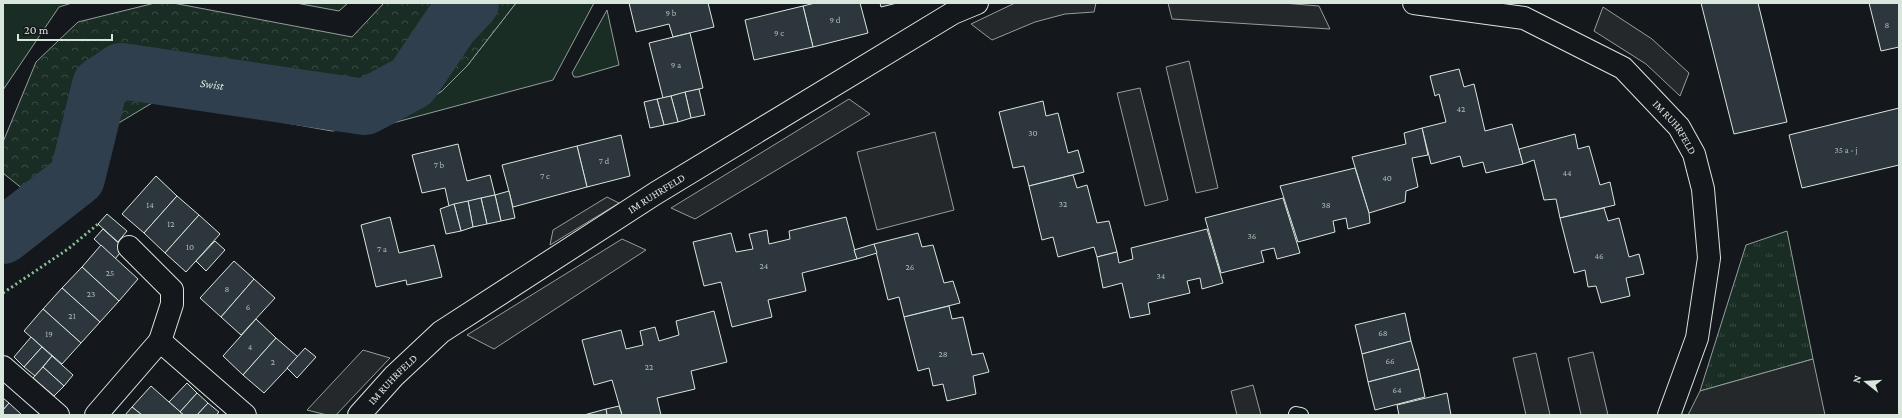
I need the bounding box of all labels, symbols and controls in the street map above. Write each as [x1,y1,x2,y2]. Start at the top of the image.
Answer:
house number: 9 b [666,8,677,18]
house number: 9 d [830,15,841,25]
scale bar [18,16,112,42]
house number: 8 [1885,20,1890,30]
text: 20 m [24,23,49,37]
house number: 9 c [774,28,784,38]
house number: 9 a [671,60,681,70]
water label: Swist [199,76,225,93]
street label: IM RUHRFELD [1651,98,1699,156]
house number: 42 [1457,104,1465,114]
house number: 30 [1028,128,1038,138]
house number: 35 a - j [1834,145,1858,156]
house number: 7 d [599,156,610,166]
house number: 7 b [434,160,445,170]
house number: 44 [1562,168,1572,178]
house number: 7 c [540,171,550,181]
street label: IM RUHRFELD [626,171,687,216]
house number: 40 [1382,173,1392,183]
house number: 32 [1059,199,1067,209]
house number: 14 [146,200,154,210]
house number: 38 [1321,200,1331,210]
house number: 12 [167,219,175,229]
house number: 36 [1248,231,1257,241]
house number: 10 [186,242,194,252]
house number: 7 a [377,244,387,254]
house number: 46 [1594,251,1604,261]
house number: 24 [760,261,769,271]
house number: 26 [906,262,915,272]
house number: 25 [106,268,114,278]
house number: 34 [1157,271,1166,281]
house number: 8 [225,284,230,294]
house number: 23 [87,289,95,299]
house number: 6 [246,302,251,312]
house number: 21 [68,311,76,321]
house number: 68 [1378,328,1388,338]
house number: 19 [45,329,53,339]
house number: 4 [248,342,253,352]
house number: 28 [938,349,948,359]
street label: IM RUHRFELD [365,352,419,407]
house number: 66 [1385,356,1395,366]
house number: 2 [271,357,275,367]
house number: 22 [645,362,653,372]
north arrow [1846,362,1886,402]
text: N [1850,373,1863,384]
house number: 64 [1392,385,1402,395]

